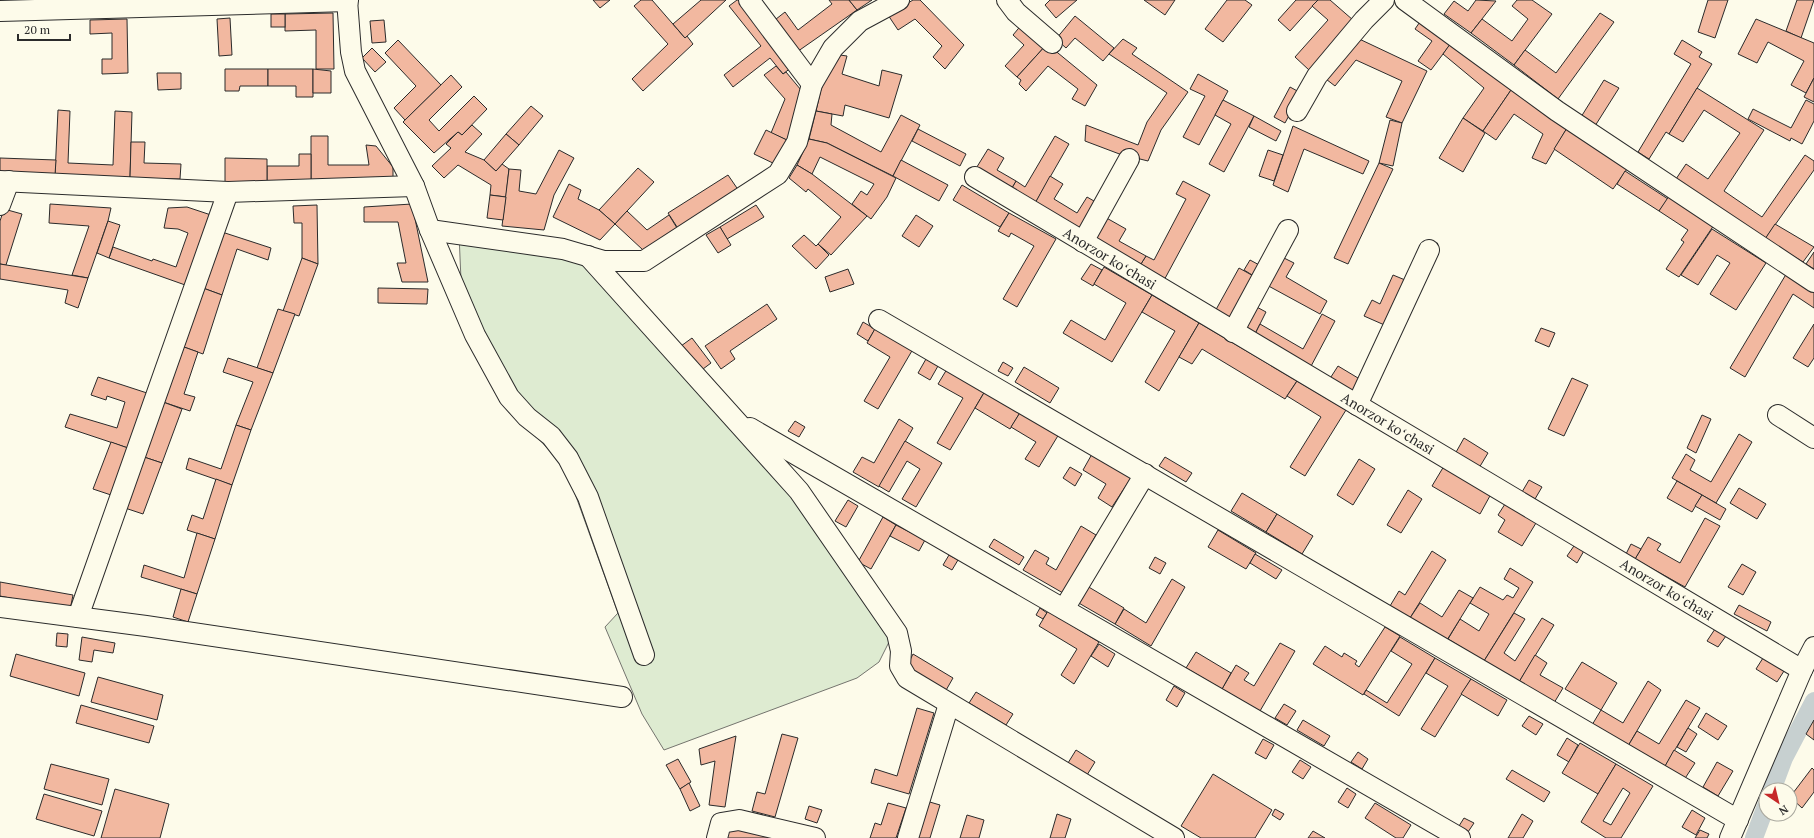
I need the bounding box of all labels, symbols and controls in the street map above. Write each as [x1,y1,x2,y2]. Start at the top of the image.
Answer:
scale bar [18,16,70,42]
text: 20 m [24,22,51,37]
street label: Anorzor koʻchasi [1060,223,1160,293]
street label: Anorzor koʻchasi [1338,388,1438,458]
street label: Anorzor koʻchasi [1617,554,1717,624]
north arrow [1758,782,1798,822]
text: N [1776,802,1791,819]

